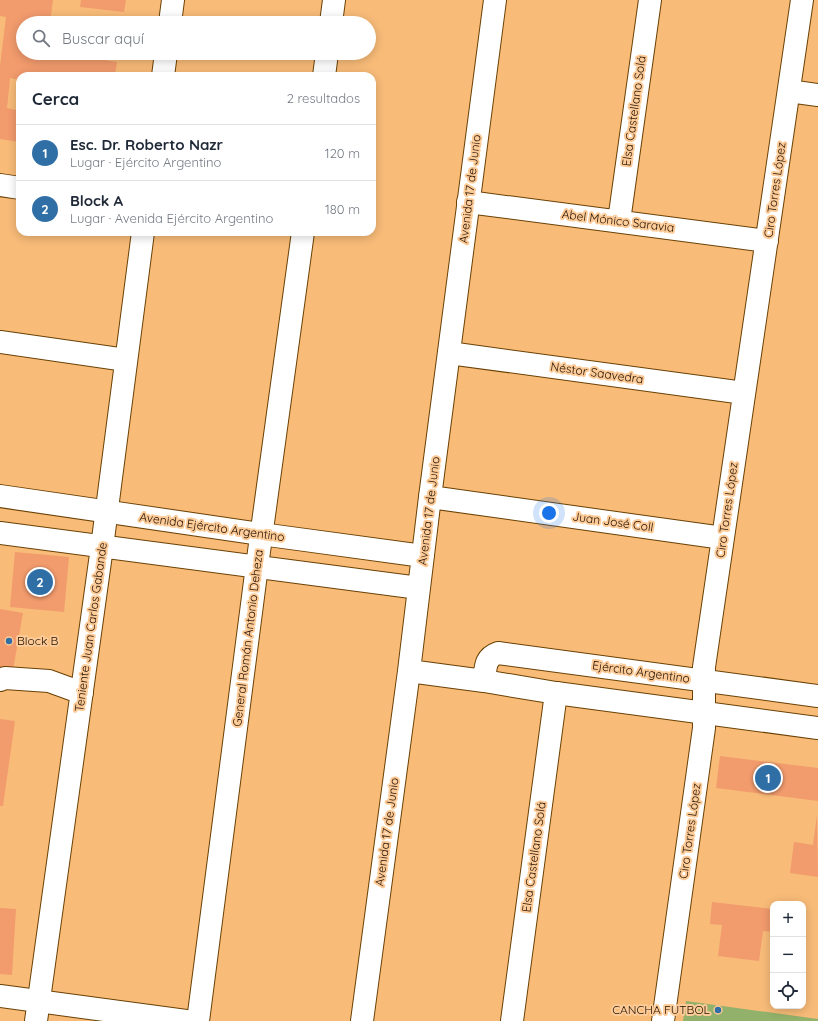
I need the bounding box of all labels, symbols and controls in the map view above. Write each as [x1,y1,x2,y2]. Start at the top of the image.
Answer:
search box [16,16,376,60]
icon: search [30,27,52,49]
text: Buscar aquí [62,29,144,48]
street label: Elsa Castellano Solá [618,55,649,167]
text: Cerca [32,88,79,109]
text: 2 resultados [287,90,360,106]
street label: Avenida 17 de Junio [455,134,484,244]
text: Esc. Dr. Roberto Nazr [70,135,223,154]
street label: Ciro Torres López [760,141,789,239]
text: 1 [42,145,48,161]
text: 120 m [325,145,360,161]
text: Lugar · Ejército Argentino [70,154,221,170]
text: Block A [70,191,123,210]
text: 2 [41,201,49,217]
text: 180 m [325,201,360,217]
street label: Abel Mónico Saravia [561,206,675,235]
text: Lugar · Avenida Ejército Argentino [70,210,273,226]
street label: Néstor Saavedra [550,359,644,386]
street label: Avenida 17 de Junio [414,456,443,566]
street label: Ciro Torres López [712,461,741,559]
your location [539,503,559,523]
street label: Juan José Coll [572,508,655,535]
street label: Avenida Ejército Argentino [139,509,286,544]
street label: Teniente Juan Carlos Gabande [71,541,110,713]
street label: General Román Antonio Deheza [229,548,266,727]
pin: 2 [27,567,53,597]
place label: Block B [17,633,59,648]
marker: Block B [4,636,14,646]
street label: Ejército Argentino [591,657,691,686]
pin: 1 [755,763,781,793]
street label: Avenida 17 de Junio [371,777,402,887]
street label: Ciro Torres López [675,782,704,880]
street label: Elsa Castellano Solá [518,801,549,913]
map controls [770,901,806,1009]
button: + [770,901,806,937]
button: − [770,937,806,973]
button: locate [770,973,806,1009]
place label: CANCHA FUTBOL [612,1002,711,1017]
marker: CANCHA FUTBOL [713,1005,723,1015]

